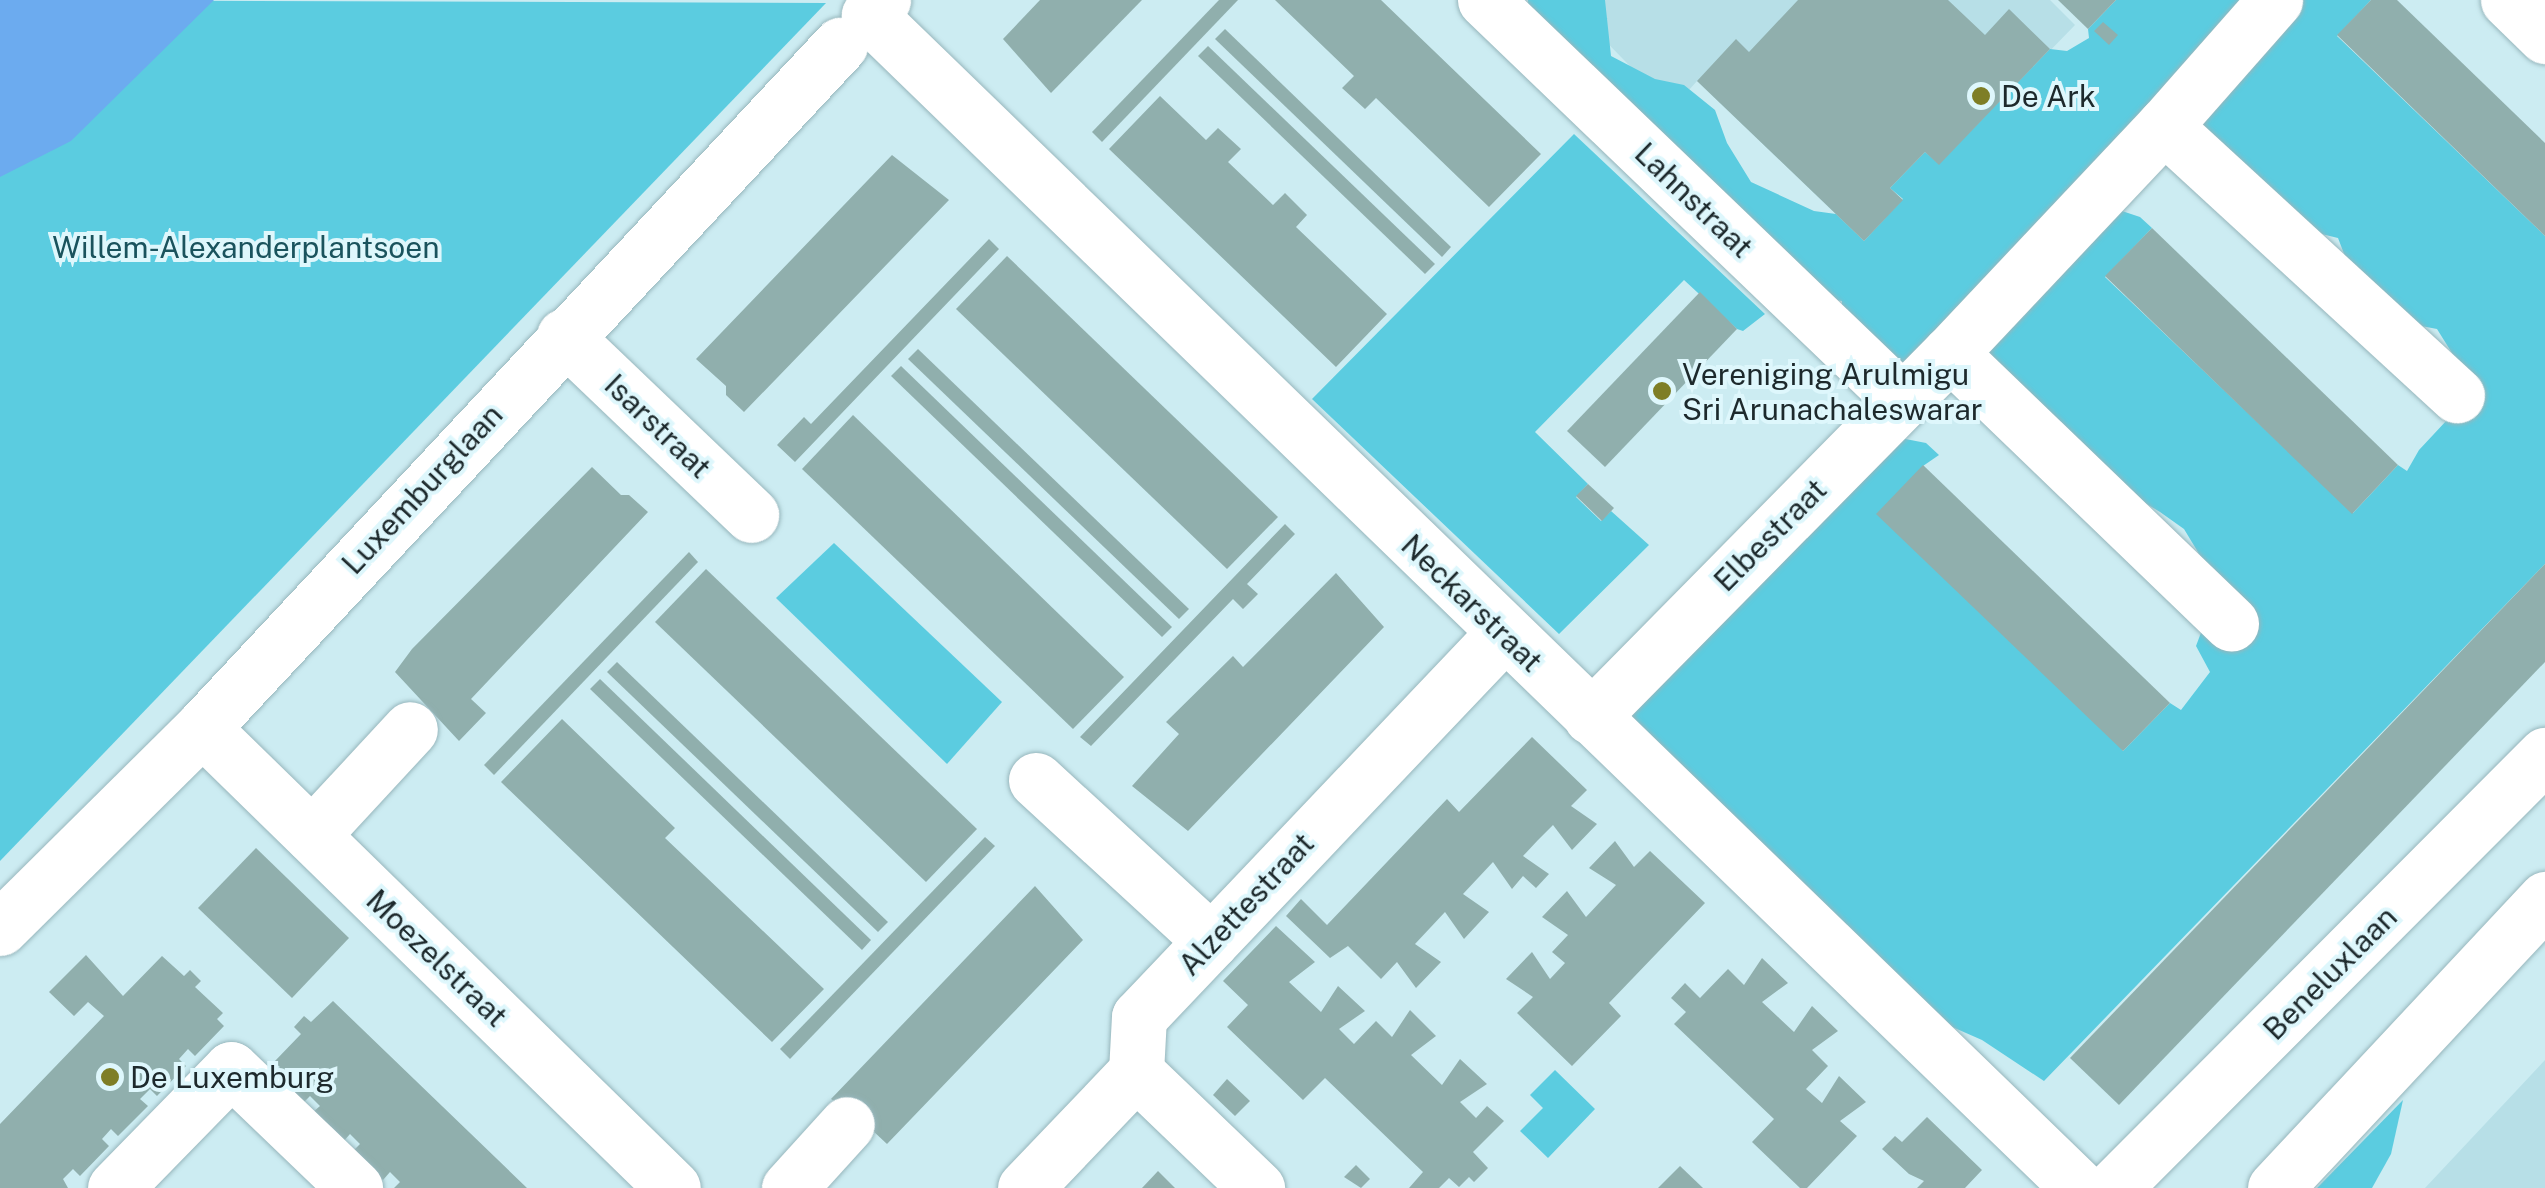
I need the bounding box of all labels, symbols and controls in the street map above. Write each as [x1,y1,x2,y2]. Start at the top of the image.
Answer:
place label: De Ark [2001,78,2096,114]
marker: De Ark [1970,85,1992,107]
street label: Lahnstraat [1628,135,1760,265]
park label: Willem-Alexanderplantsoen [52,229,440,265]
place label: Vereniging Arulmigu Sri Arunachaleswarar [1682,356,1982,426]
street label: Isarstraat [597,367,719,485]
marker: Vereniging Arulmigu Sri Arunachaleswarar [1651,380,1673,402]
street label: Luxemburglaan [334,397,510,581]
street label: Elbestraat [1706,471,1834,599]
street label: Neckarstraat [1394,527,1550,679]
street label: Alzettestraat [1171,825,1321,983]
street label: Moezelstraat [359,882,515,1034]
street label: Beneluxlaan [2256,899,2404,1047]
place label: De Luxemburg [130,1059,335,1095]
marker: De Luxemburg [99,1066,121,1088]

